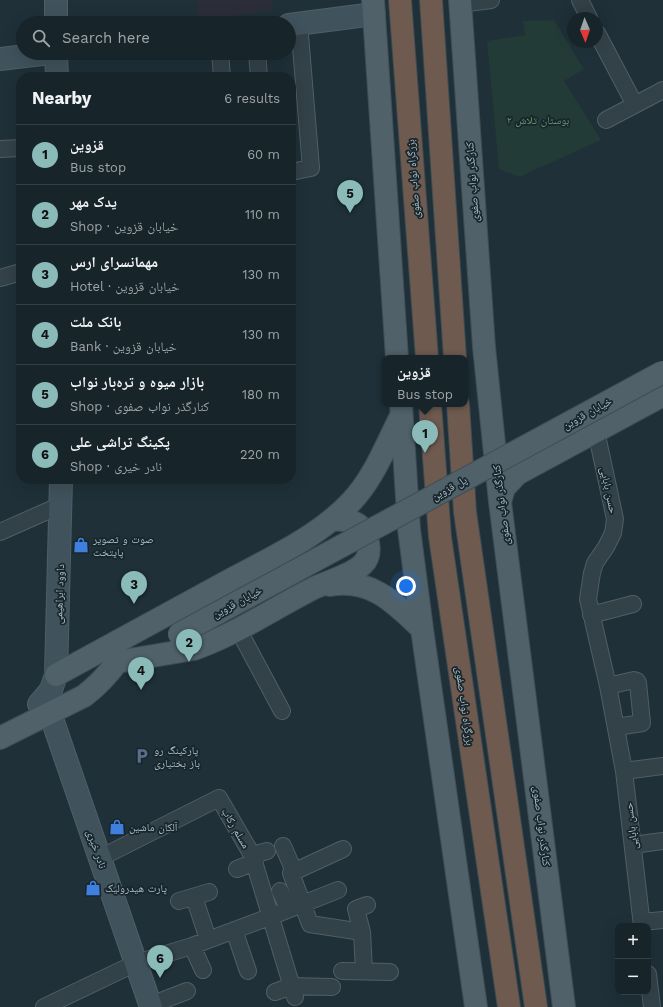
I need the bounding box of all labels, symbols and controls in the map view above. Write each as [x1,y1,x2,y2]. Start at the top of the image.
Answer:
north arrow [567,12,603,48]
search box [16,16,296,60]
icon: search [30,27,52,49]
text: Search here [62,29,150,47]
text: Nearby [32,88,91,108]
text: 6 results [224,91,280,106]
park label: بوستان تلاش ۲ [507,114,569,127]
text: قزوین [70,136,104,154]
street label: بزرگراه نواب صفوی [404,139,423,219]
street label: کنارگذر نواب صفوی [463,141,482,223]
text: 1 [42,147,48,162]
text: 60 m [247,147,280,162]
text: Bus stop [70,160,126,175]
pin: 5 [337,180,363,213]
text: یدک مهر [70,193,117,211]
text: 2 [41,207,49,222]
text: 110 m [245,207,280,222]
text: Shop · خیابان قزوین [70,219,178,234]
text: مهمانسرای ارس [70,253,158,271]
text: 3 [41,267,49,282]
text: 130 m [242,267,280,282]
text: Hotel · خیابان قزوین [70,279,179,294]
text: بانک ملت [70,313,121,331]
text: 4 [41,327,49,342]
text: 130 m [242,327,280,342]
text: Bank · خیابان قزوین [70,339,177,354]
popup [382,355,468,407]
text: قزوین [397,363,431,381]
text: بازار میوه و تره‌بار نواب [70,373,204,391]
text: 5 [41,387,49,402]
text: 180 m [242,387,280,402]
text: Bus stop [397,387,453,402]
street label: خیابان قزوین [560,395,614,432]
text: Shop · کنارگذر نواب صفوی [70,399,209,414]
pin: 1 [412,420,438,453]
text: پکینگ تراشی علی [70,433,170,451]
text: 6 [41,447,49,462]
text: 220 m [240,447,280,462]
text: Shop · نادر خیری [70,459,162,474]
street label: کنارگذر نواب صفوی [490,464,513,546]
street label: حسن بابایی [597,466,620,515]
street label: پل قزوین [429,473,469,504]
place label: صوت و تصویر پایتخت [92,533,154,559]
shop icon: صوت و تصویر پایتخت [72,536,90,554]
street label: داوود ابراهیمی [52,563,67,624]
pin: 3 [121,571,147,604]
your location [396,576,416,596]
street label: خیابان قزوین [210,584,264,621]
pin: 2 [176,629,202,662]
pin: 4 [128,657,154,690]
street label: بزرگراه نواب صفوی [453,666,476,746]
place label: پارکینگ رو باز بختیاری [154,744,200,770]
parking icon: پارکینگ رو باز بختیاری [133,747,151,765]
street label: کنارگذر نواب صفوی [530,785,553,867]
street label: حسن بابایی [622,802,641,850]
street label: مسلم رکاب [218,806,252,851]
shop icon: آلکان ماشین [108,818,126,836]
place label: آلکان ماشین [129,821,178,834]
street label: نادر خیری [84,828,109,870]
shop icon: پارت هیدرولیک [84,879,102,897]
place label: پارت هیدرولیک [105,882,167,895]
map controls [615,923,651,995]
button: + [615,923,651,959]
pin: 6 [147,945,173,978]
button: − [615,959,651,995]

